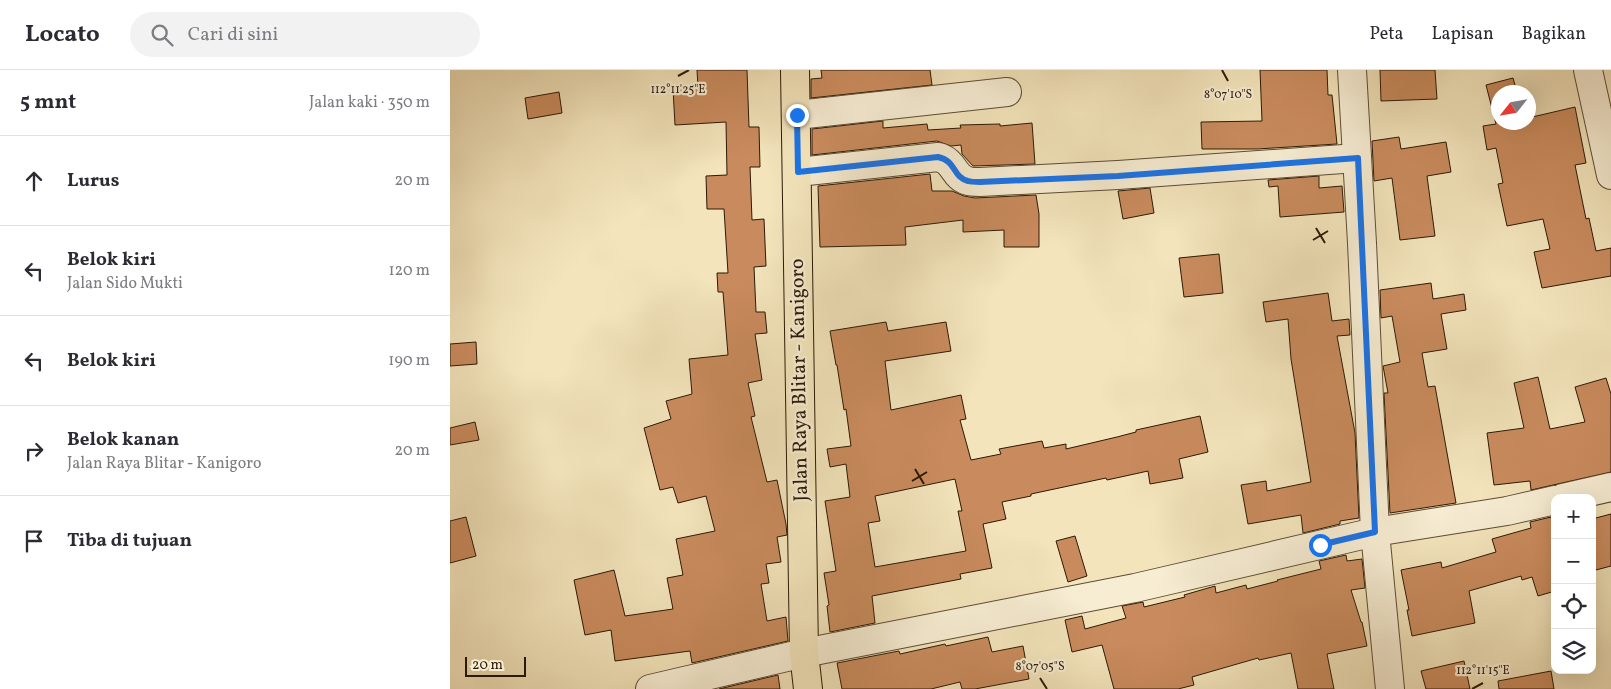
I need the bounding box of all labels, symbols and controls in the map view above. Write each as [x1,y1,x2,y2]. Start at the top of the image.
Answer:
search box [130,12,480,57]
text: Locato [25,18,100,52]
icon: search [148,21,176,49]
text: Cari di sini [188,22,278,48]
text: Peta [1370,22,1403,47]
text: Lapisan [1431,22,1494,47]
text: Bagikan [1522,22,1586,47]
text: 112°11'25"E [650,82,706,98]
north arrow [1491,85,1536,130]
text: 8°07'10"S [1204,87,1252,103]
text: 5 mnt [20,88,76,117]
text: Jalan kaki · 350 m [309,92,430,114]
route end [786,104,809,127]
icon: ahead [20,167,48,195]
text: Lurus [67,168,119,194]
text: 20 m [395,170,430,192]
text: Belok kiri [67,247,156,273]
icon: left [20,257,48,285]
street label: Jalan Raya Blitar - Kanigoro [784,258,816,502]
text: 120 m [388,260,430,282]
text: Jalan Sido Mukti [67,273,183,295]
icon: left [20,347,48,375]
text: Belok kiri [67,348,156,374]
text: 190 m [388,350,430,372]
text: Belok kanan [67,427,179,453]
icon: right [20,437,48,465]
text: 20 m [395,440,430,462]
text: Jalan Raya Blitar - Kanigoro [67,453,261,475]
map controls [1551,494,1596,674]
button: + [1551,494,1596,539]
icon: arrive [20,527,48,555]
text: Tiba di tujuan [67,528,192,554]
route start [1309,534,1332,557]
button: − [1551,539,1596,584]
button: locate [1551,584,1596,629]
button: layers [1551,629,1596,674]
scale bar [465,654,526,677]
text: 20 m [472,656,503,675]
text: 8°07'05"S [1015,659,1065,675]
text: 112°11'15"E [1456,663,1510,679]

